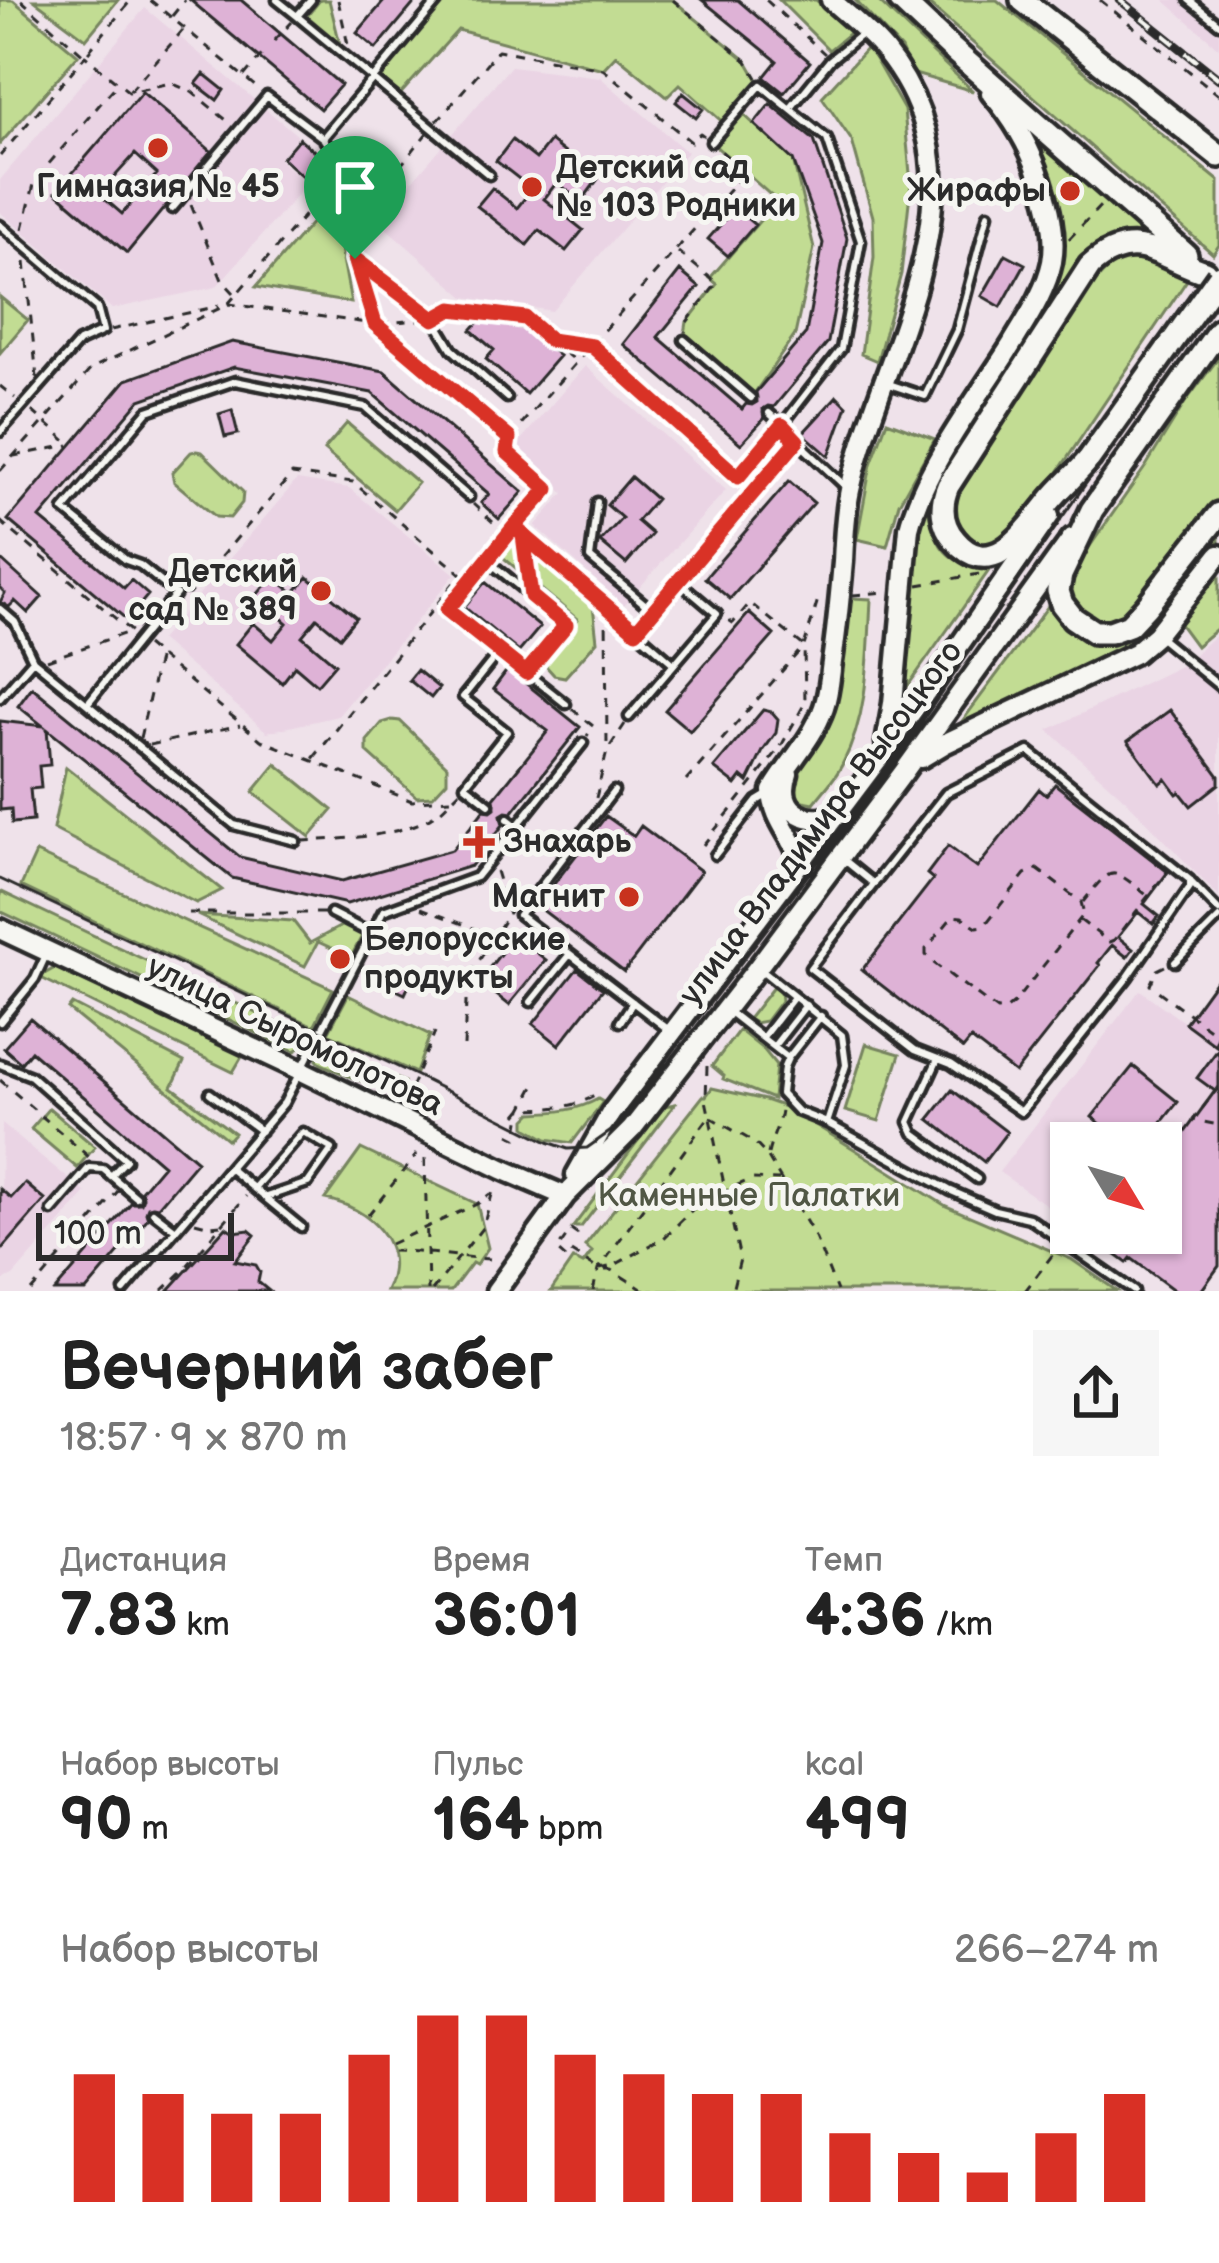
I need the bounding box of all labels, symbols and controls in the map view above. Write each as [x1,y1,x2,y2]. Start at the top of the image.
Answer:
marker: Гимназия № 45 [145,135,171,161]
pin [304,136,406,259]
place label: Детский сад № 103 Родники [556,148,796,226]
icon: arrive [322,154,388,220]
place label: Гимназия № 45 [36,167,280,207]
place label: Жирафы [907,171,1046,211]
marker: Детский сад № 103 Родники [519,174,545,200]
marker: Жирафы [1057,178,1083,204]
place label: Детский сад № 389 [128,552,297,630]
marker: Детский сад № 389 [308,578,334,604]
street label: улица Владимира Высоцкого [671,633,971,1013]
place label: Знахарь [503,822,632,862]
marker: Знахарь [466,829,492,855]
place label: Магнит [492,877,605,917]
marker: Магнит [616,884,642,910]
place label: Белорусские продукты [364,920,565,998]
marker: Белорусские продукты [327,946,353,972]
street label: улица Сыромолотова [140,947,450,1125]
north arrow [1050,1122,1182,1254]
map controls [1050,1122,1182,1254]
park label: Каменные Палатки [597,1176,901,1216]
scale bar [36,1207,234,1260]
text: 100 m [54,1214,142,1254]
text: Вечерний забег [60,1330,553,1409]
button: share [1033,1330,1159,1456]
text: 18:57 · 9 × 870 m [60,1415,347,1462]
text: Дистанция [60,1541,227,1581]
text: Время [432,1541,530,1581]
text: Темп [805,1541,883,1581]
text: 7.83 [60,1581,177,1653]
text: 36:01 [432,1581,581,1653]
text: 4:36 [805,1581,926,1653]
text: km [177,1605,230,1645]
text: /km [926,1605,993,1645]
text: Набор высоты [60,1745,280,1785]
text: Пульс [432,1745,524,1785]
text: kcal [805,1745,864,1785]
text: 90 [60,1785,133,1857]
text: 164 [432,1785,529,1857]
text: 499 [805,1785,910,1857]
text: m [133,1809,169,1849]
text: bpm [529,1809,603,1849]
text: Набор высоты [60,1927,320,1974]
text: 266–274 m [954,1927,1159,1974]

